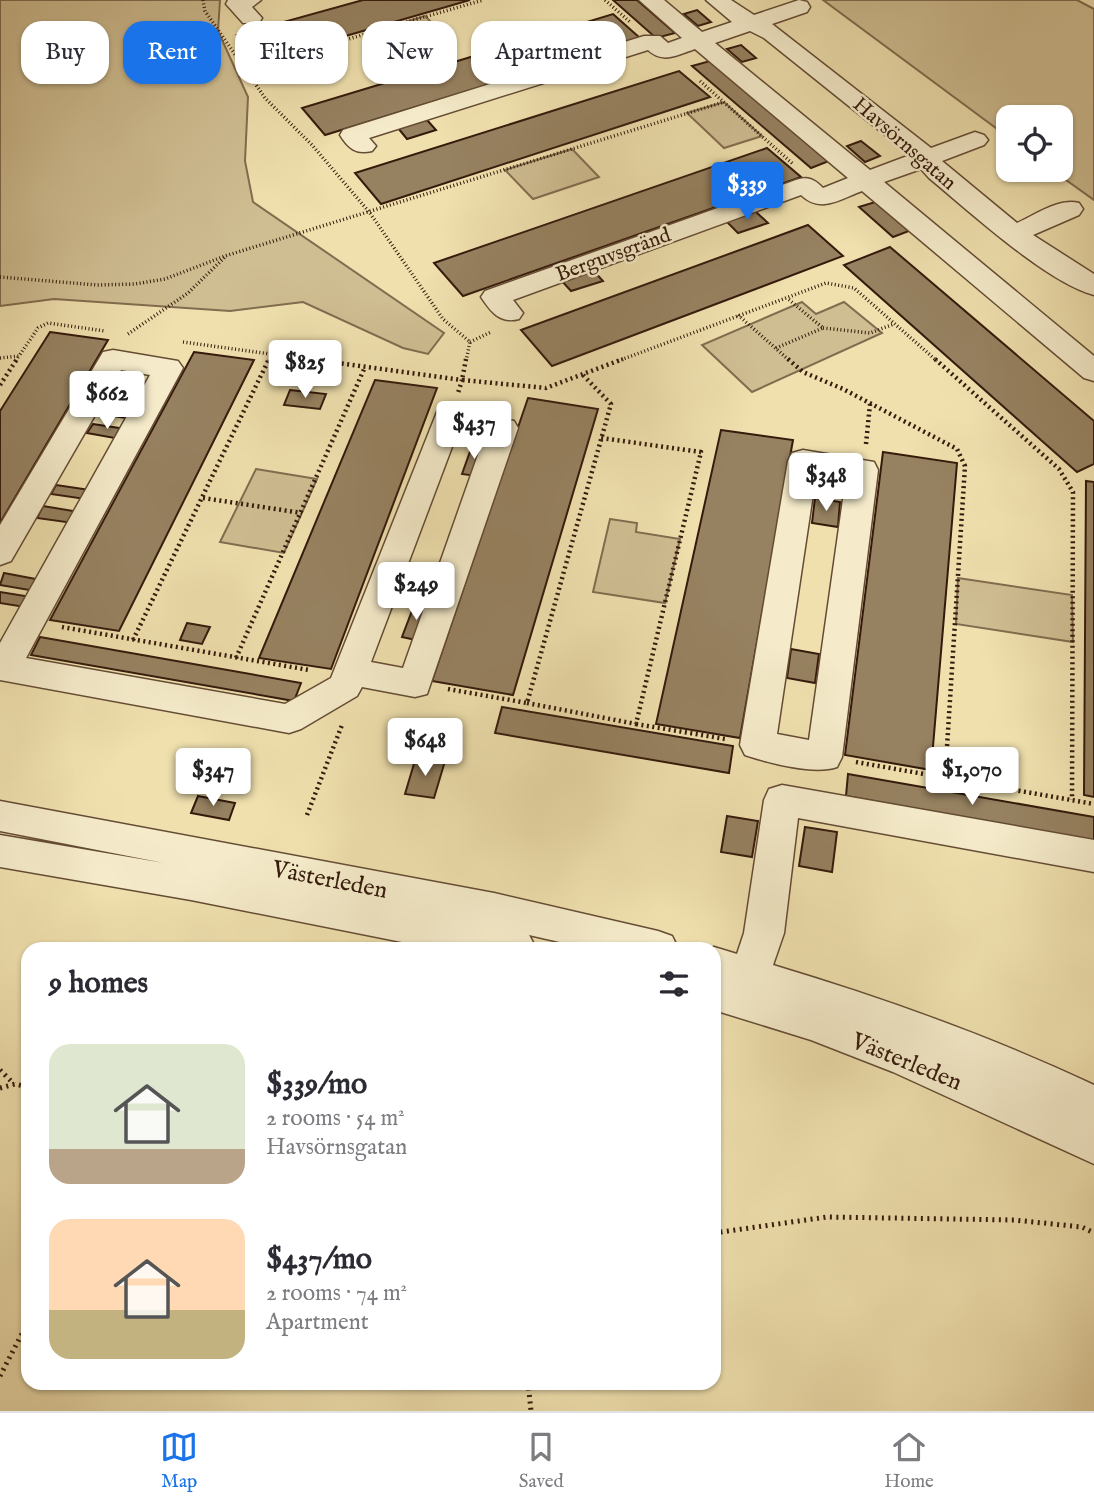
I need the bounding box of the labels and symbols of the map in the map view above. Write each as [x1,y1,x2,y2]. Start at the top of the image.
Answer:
street label: Havsörnsgatan [846,92,962,197]
pin: $339 [706,162,788,222]
street label: Berguvsgränd [552,222,676,289]
pin: $825 [264,340,346,400]
pin: $662 [66,372,148,431]
pin: $437 [433,402,515,461]
pin: $348 [785,454,867,513]
pin: $249 [375,562,457,622]
pin: $648 [384,718,466,778]
pin: $347 [172,748,254,808]
pin: $1,070 [915,748,1029,807]
street label: Västerleden [269,854,390,907]
street label: Västerleden [846,1026,967,1099]

